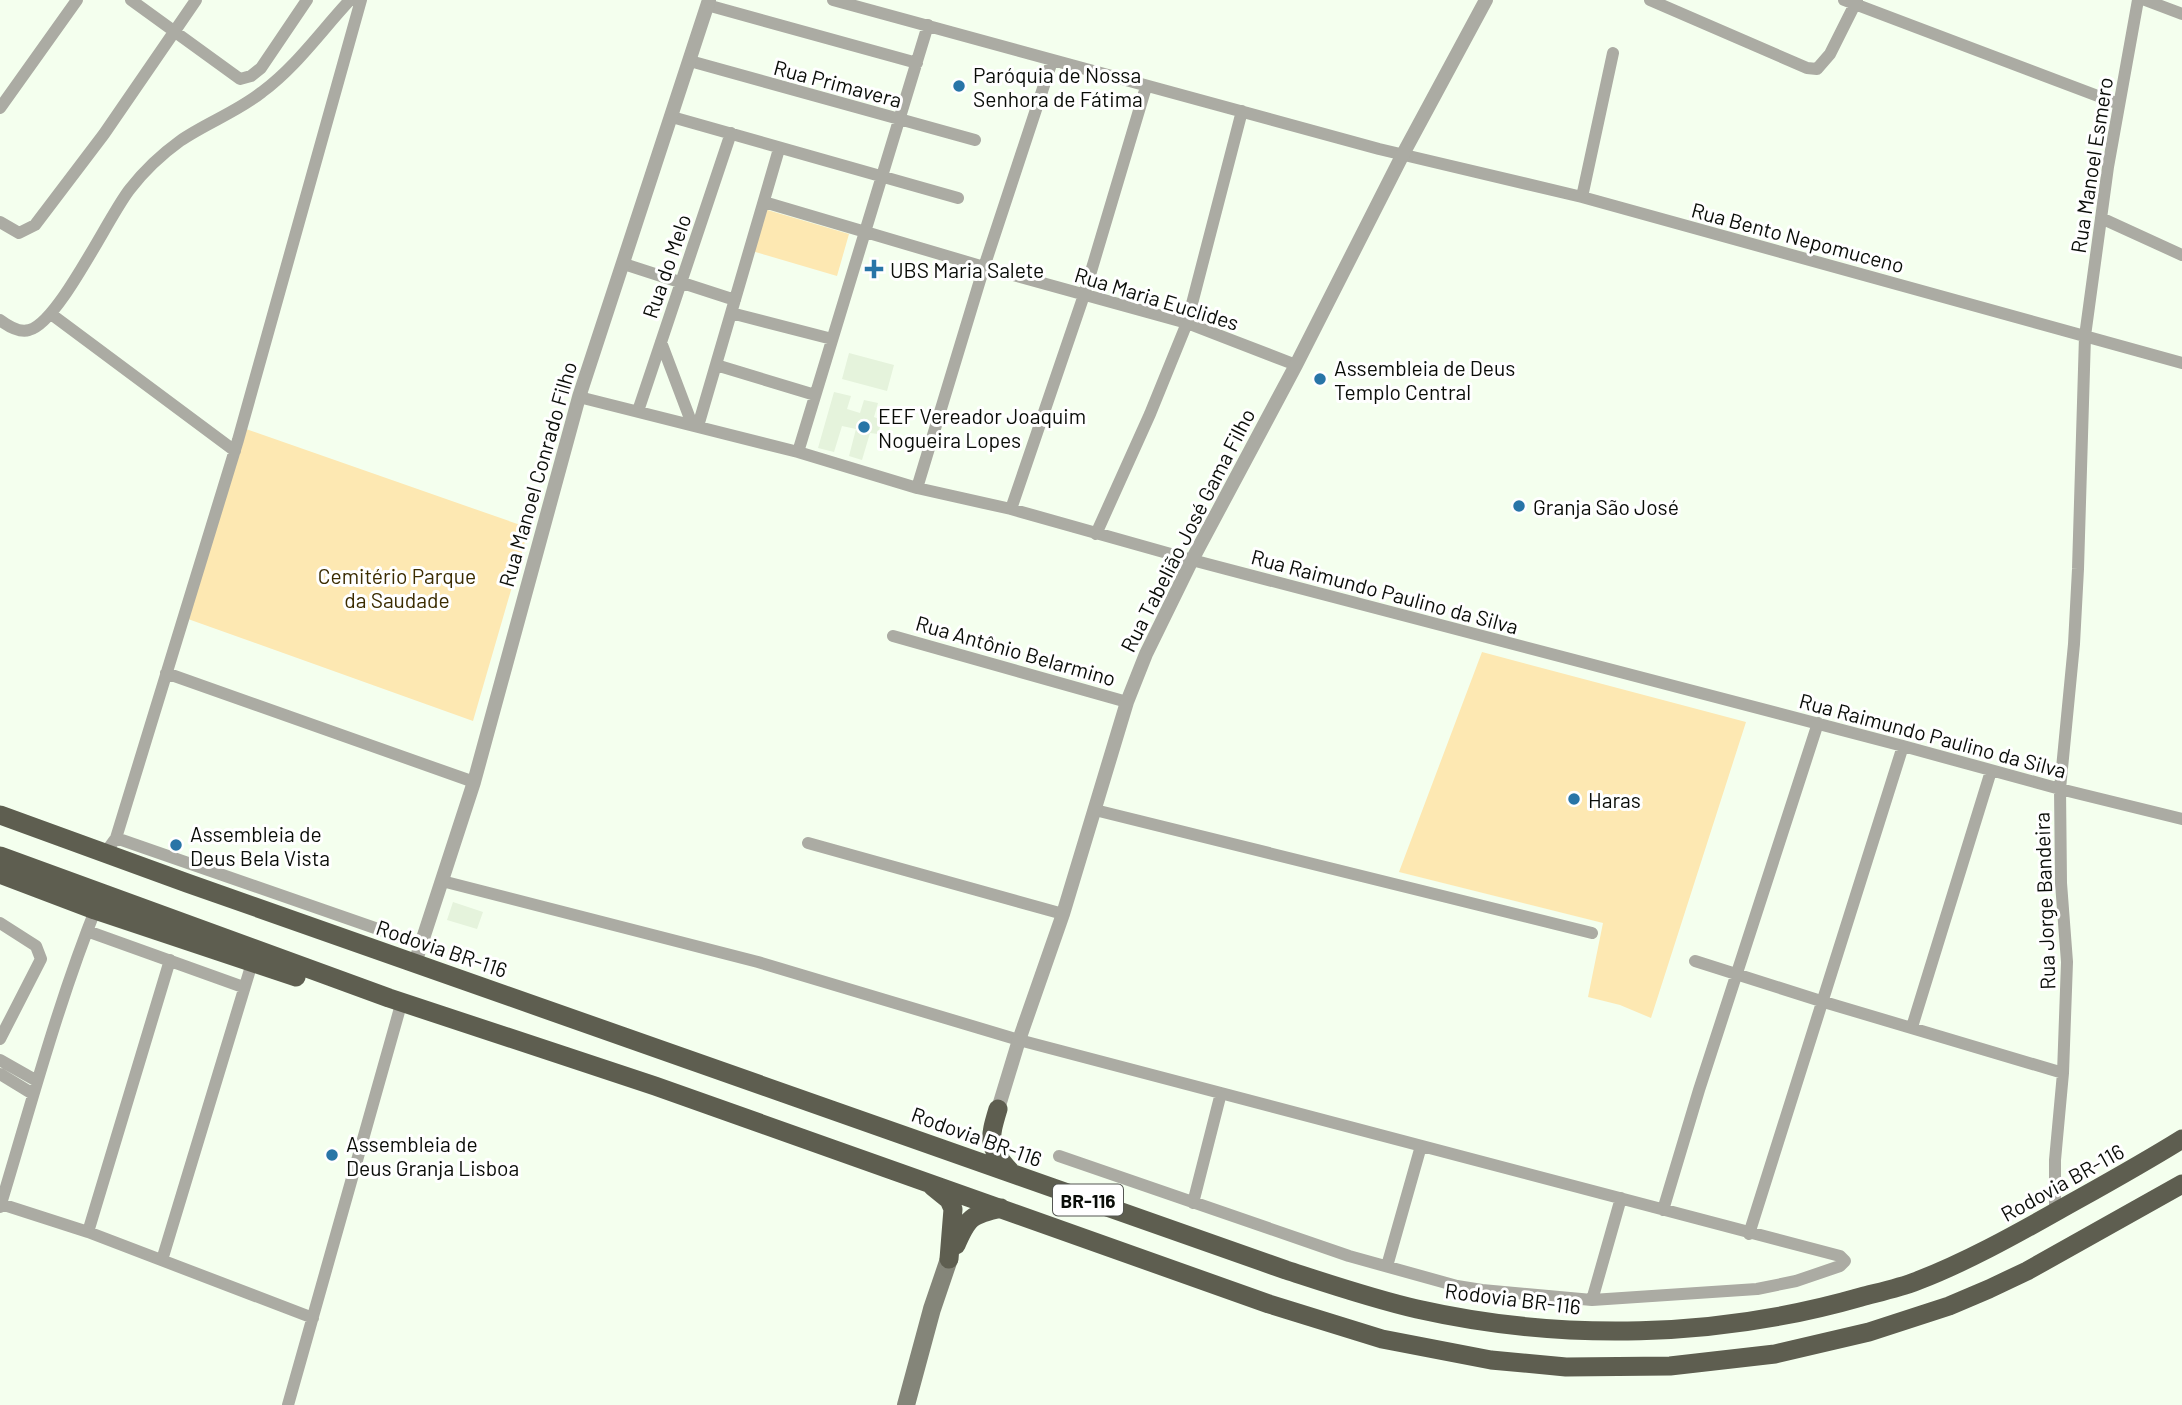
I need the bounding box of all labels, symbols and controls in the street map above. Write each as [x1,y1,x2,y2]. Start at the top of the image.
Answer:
street label: Rua Primavera [771,54,905,112]
place label: Paróquia de Nossa Senhora de Fátima [973,62,1143,111]
street label: Rua Manoel Esmero [2065,75,2117,255]
marker: Paróquia de Nossa Senhora de Fátima [951,78,967,94]
street label: Rua Bento Nepomuceno [1689,197,1907,277]
street label: Rua do Melo [636,211,696,321]
place label: UBS Maria Salete [890,257,1044,282]
marker: UBS Maria Salete [864,259,884,279]
street label: Rua Maria Euclides [1072,261,1242,335]
place label: Assembleia de Deus Templo Central [1334,355,1515,404]
street label: Rua Manoel Conrado Filho [493,358,581,590]
marker: Assembleia de Deus Templo Central [1312,371,1328,387]
place label: EEF Vereador Joaquim Nogueira Lopes [878,403,1086,452]
street label: Rua Tabelião José Gama Filho [1115,404,1259,656]
marker: EEF Vereador Joaquim Nogueira Lopes [856,419,872,435]
place label: Granja São José [1533,494,1679,519]
marker: Granja São José [1511,498,1527,514]
street label: Rua Raimundo Paulino da Silva [1249,543,1521,639]
park label: Cemitério Parque da Saudade [318,563,476,612]
street label: Rua Antônio Belarmino [913,609,1119,691]
street label: Rua Raimundo Paulino da Silva [1797,687,2069,783]
place label: Haras [1588,787,1641,812]
marker: Haras [1566,791,1582,807]
street label: Rua Jorge Bandeira [2028,812,2060,990]
place label: Assembleia de Deus Bela Vista [190,821,330,870]
marker: Assembleia de Deus Bela Vista [168,837,184,853]
street label: Rodovia BR-116 [373,914,511,982]
street label: Rodovia BR-116 [908,1101,1046,1171]
place label: Assembleia de Deus Granja Lisboa [346,1131,519,1180]
street label: Rodovia BR-116 [1996,1138,2128,1226]
marker: Assembleia de Deus Granja Lisboa [324,1147,340,1163]
road number: BR-116 [1053,1184,1123,1216]
street label: Rodovia BR-116 [1444,1277,1582,1319]

